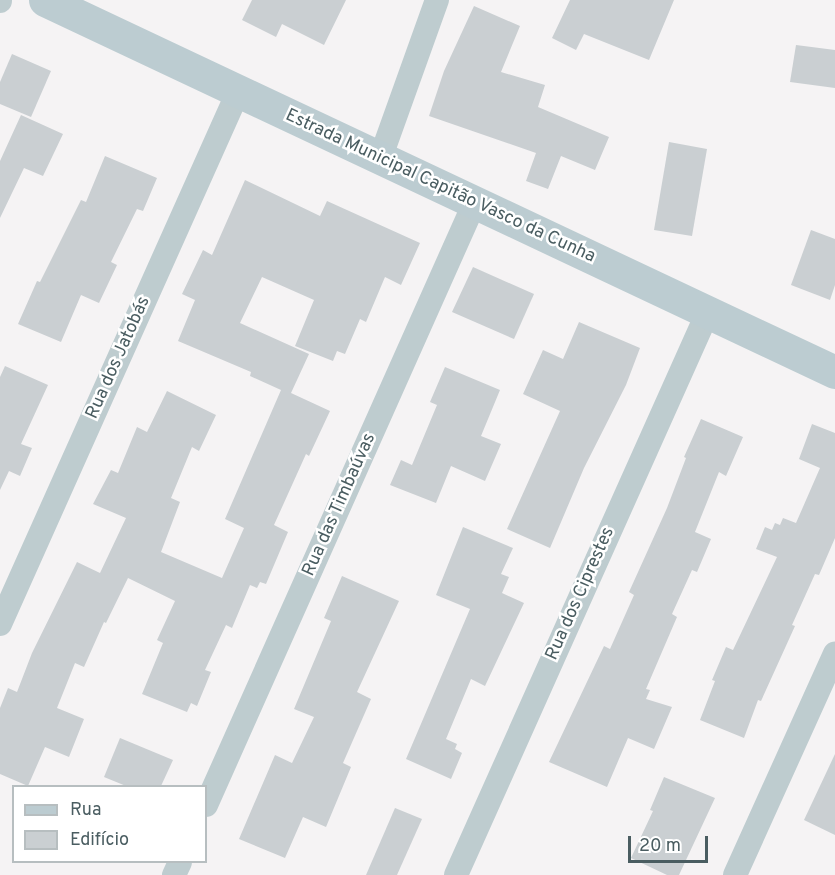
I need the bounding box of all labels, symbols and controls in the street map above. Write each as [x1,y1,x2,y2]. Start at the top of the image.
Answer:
street label: Estrada Municipal Capitão Vasco da Cunha [281,105,599,269]
street label: Rua dos Jatobás [82,293,156,423]
street label: Rua das Timbaúvas [299,430,381,580]
street label: Rua dos Ciprestes [542,524,620,664]
legend [12,785,207,863]
text: Rua [70,799,101,822]
scale bar [631,824,710,862]
text: Edifício [70,829,129,852]
text: 20 m [639,835,681,858]

